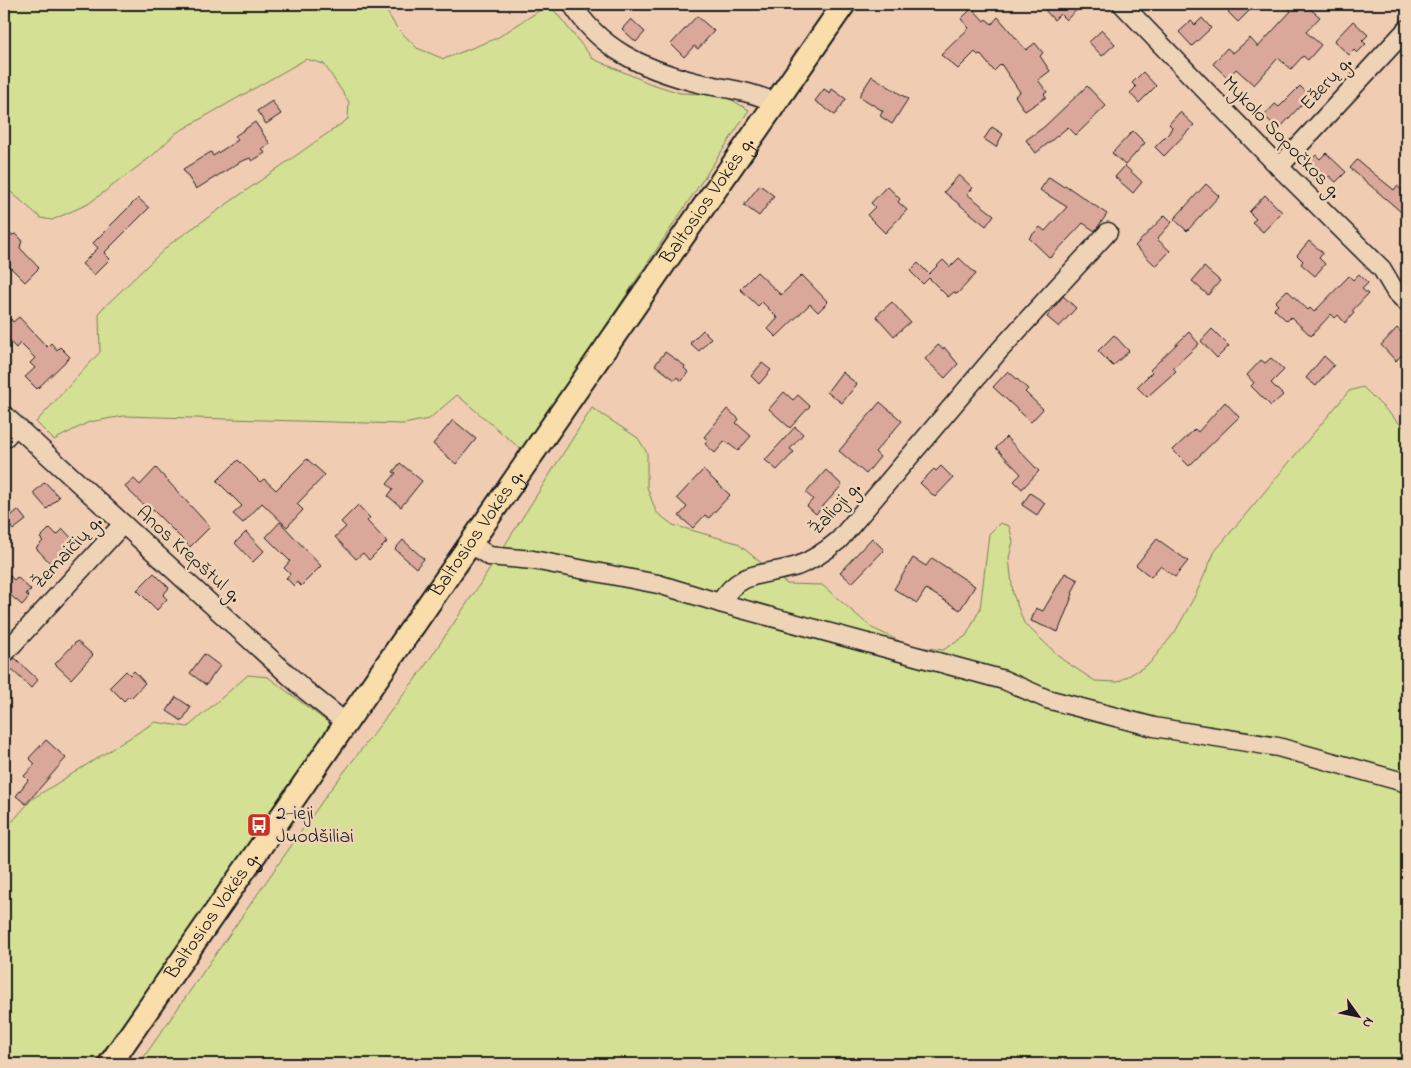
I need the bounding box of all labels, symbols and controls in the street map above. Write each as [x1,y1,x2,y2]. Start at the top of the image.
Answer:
street label: Ežerų g. [1294,50,1361,118]
street label: Mykolo Sopočkos g. [1214,70,1347,207]
street label: Baltosios Vokės g. [653,131,762,271]
street label: Baltosios Vokės g. [422,464,532,604]
street label: Žalioji g. [803,475,869,543]
street label: Anos Krepštul g. [128,500,247,611]
street label: Žemaičių g. [26,509,111,597]
place label: 2-ieji Juodšiliai [276,800,354,852]
bus stop icon: 2-ieji Juodšiliai [246,812,272,838]
street label: Baltosios Vokės g. [157,846,267,987]
north arrow [1334,990,1384,1040]
text: N [1356,1013,1379,1032]

